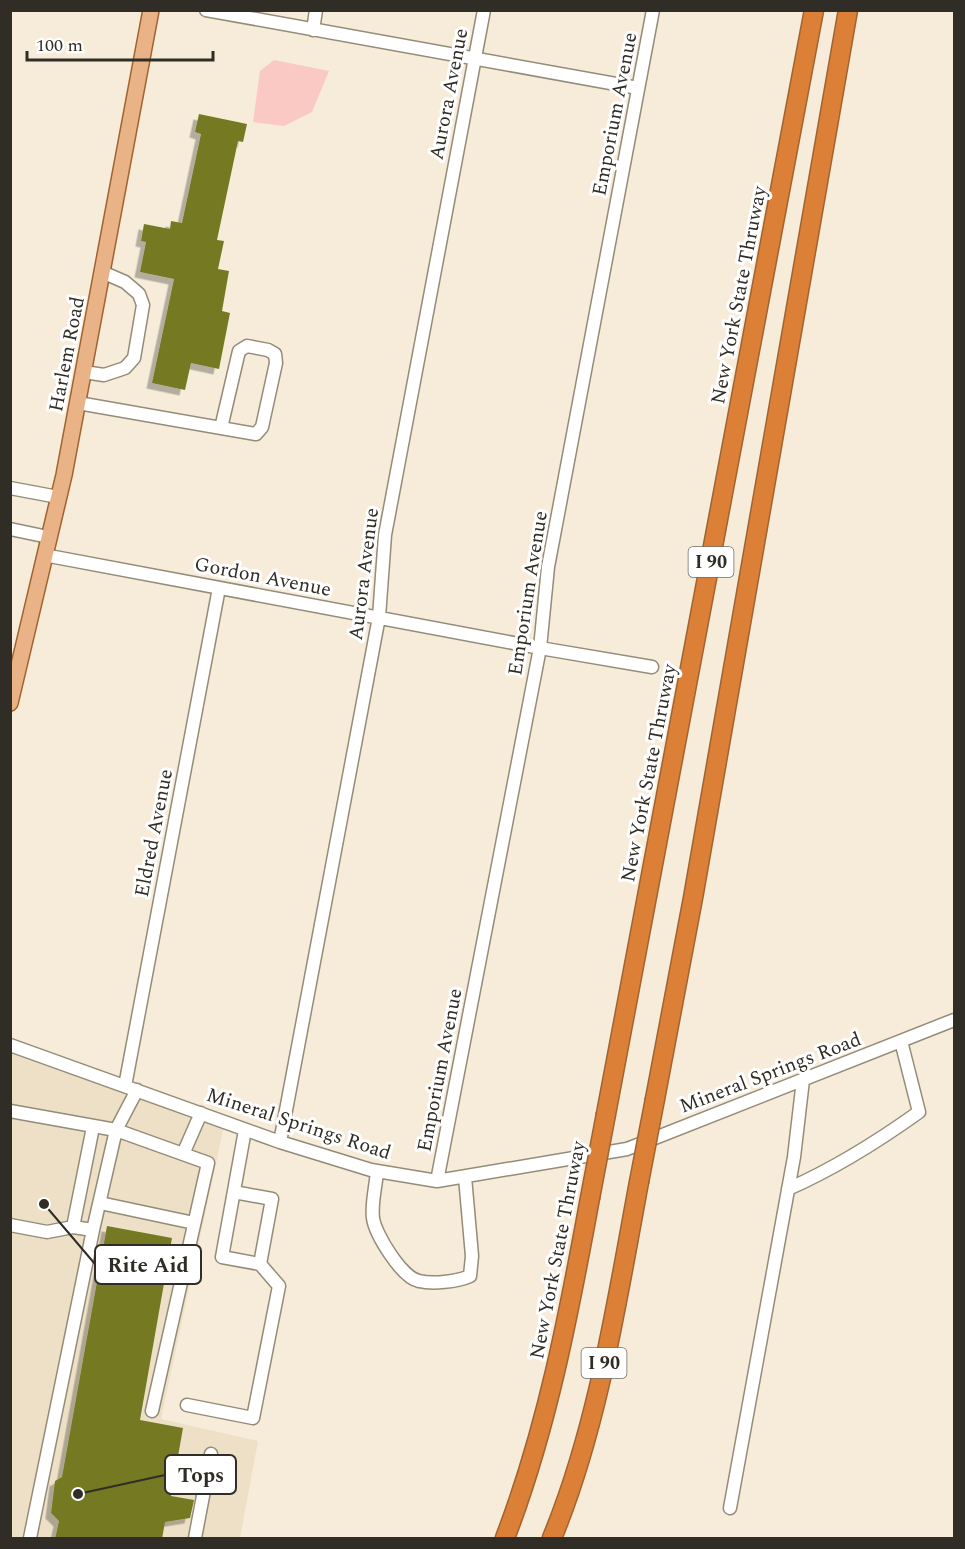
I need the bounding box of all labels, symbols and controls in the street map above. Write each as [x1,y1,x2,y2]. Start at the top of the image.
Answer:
scale bar [27,24,213,62]
street label: Aurora Avenue [422,26,476,163]
street label: Emporium Avenue [584,30,646,199]
text: 100 m [36,32,83,59]
street label: New York State Thruway [703,182,775,407]
street label: Harlem Road [41,294,93,414]
street label: Aurora Avenue [341,506,387,642]
street label: Emporium Avenue [500,509,556,678]
road number: I 90 [688,547,734,577]
street label: Gordon Avenue [192,549,334,605]
street label: New York State Thruway [613,660,685,885]
street label: Eldred Avenue [127,767,181,900]
street label: Emporium Avenue [409,986,471,1155]
street label: Mineral Springs Road [675,1024,866,1121]
street label: Mineral Springs Road [202,1080,395,1168]
street label: New York State Thruway [522,1137,594,1362]
callout: Rite Aid [95,1245,201,1284]
text: Rite Aid [107,1250,189,1282]
road number: I 90 [582,1348,626,1378]
callout: Tops [165,1455,236,1494]
text: Tops [178,1460,224,1492]

